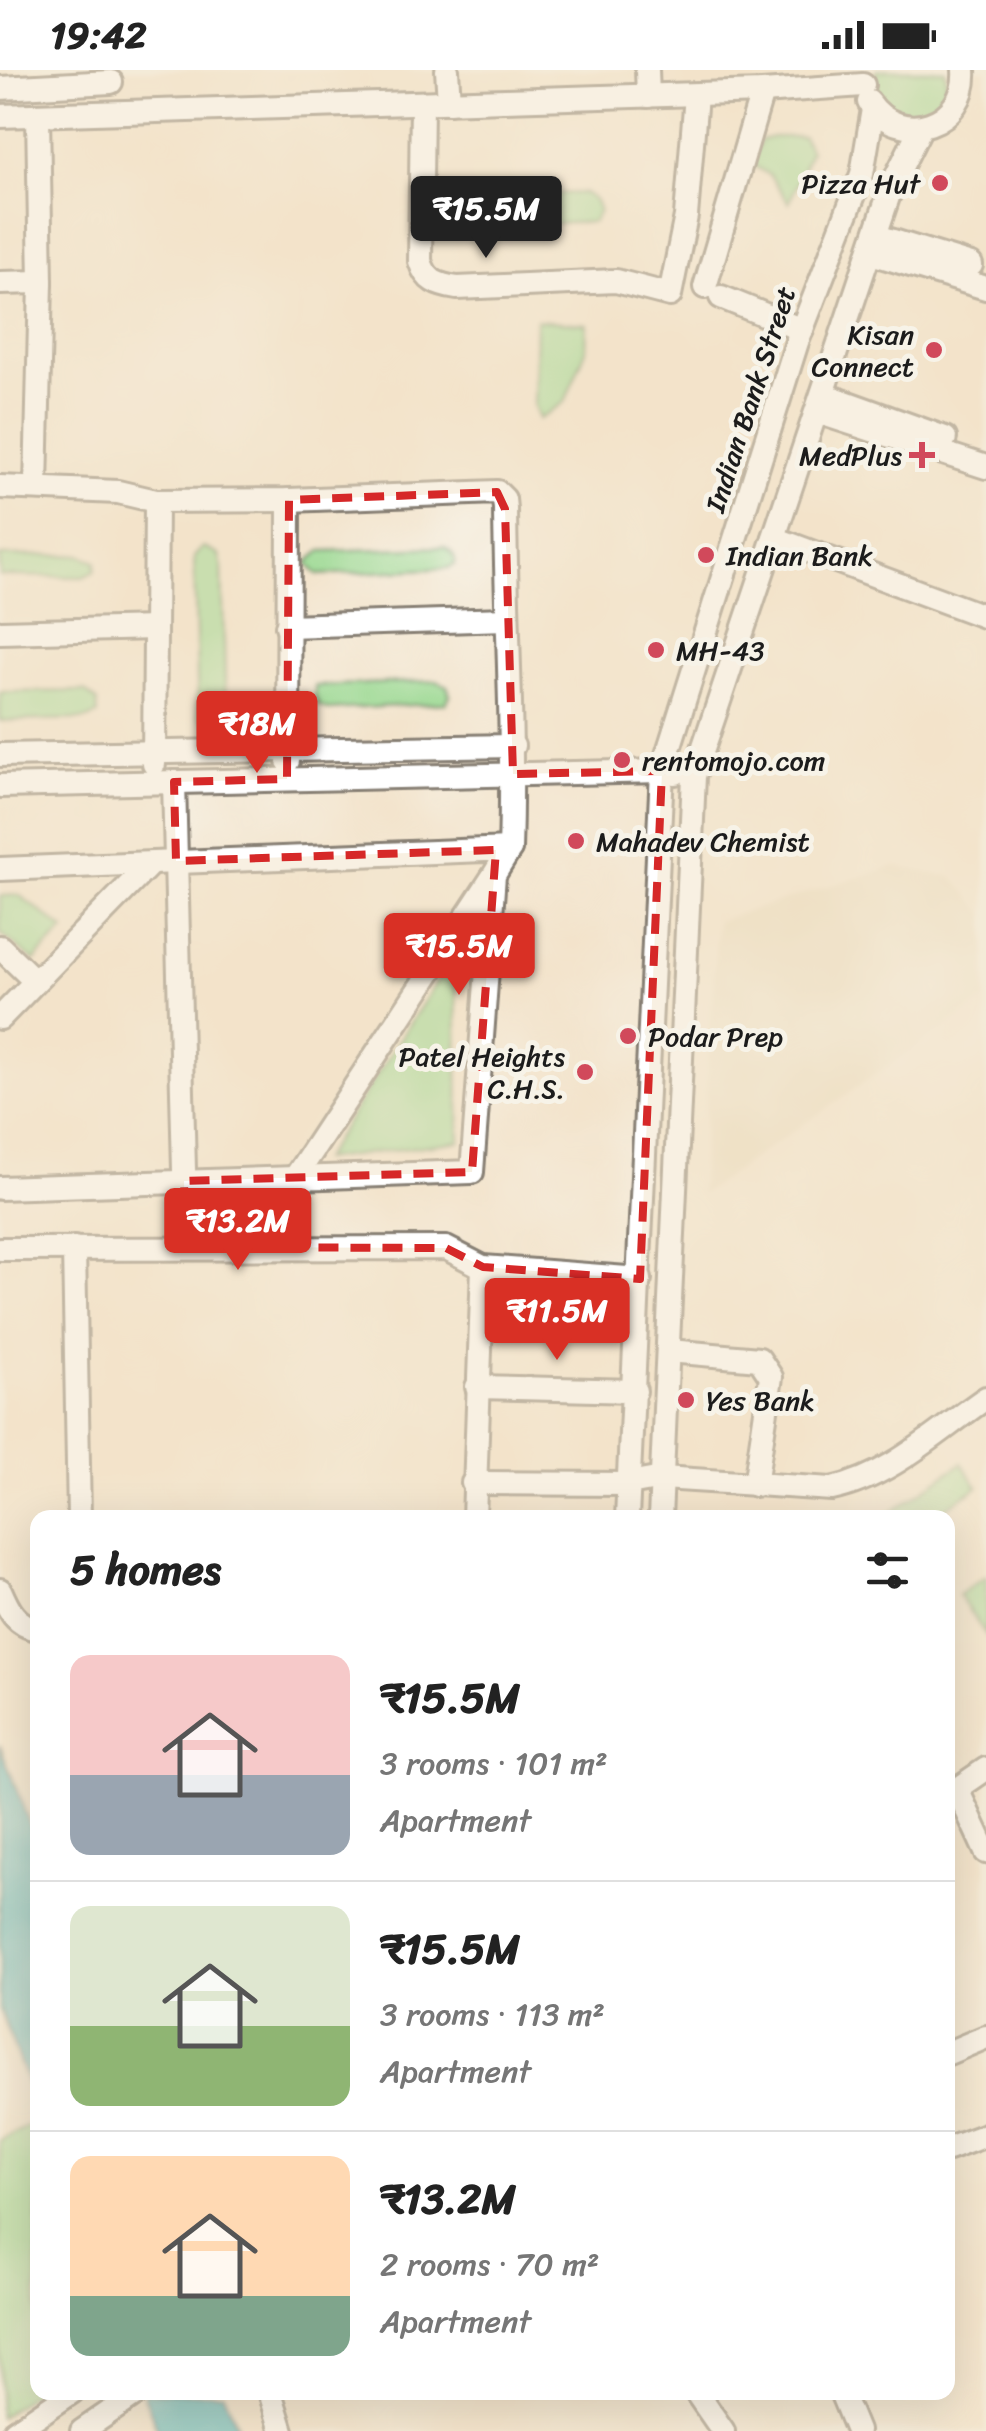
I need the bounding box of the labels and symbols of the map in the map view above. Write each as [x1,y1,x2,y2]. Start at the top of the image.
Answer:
place label: Pizza Hut [801,159,922,208]
marker: Pizza Hut [929,172,951,194]
pin: ₹15.5M [405,176,567,261]
street label: Indian Bank Street [690,280,810,520]
place label: Kisan Connect [812,310,914,391]
marker: Kisan Connect [923,339,945,361]
place label: MedPlus [799,431,903,480]
marker: MedPlus [911,444,933,466]
place label: Indian Bank [725,531,873,580]
marker: Indian Bank [695,544,717,566]
place label: MH-43 [676,626,765,675]
marker: MH-43 [645,639,667,661]
pin: ₹18M [198,691,316,776]
place label: rentomojo.com [642,736,825,785]
marker: rentomojo.com [611,749,633,771]
place label: Mahadev Chemist [596,817,810,866]
marker: Mahadev Chemist [565,830,587,852]
pin: ₹15.5M [378,913,540,998]
place label: Podar Prep [648,1012,783,1061]
marker: Podar Prep [617,1025,639,1047]
place label: Patel Heights C.H.S. [398,1032,566,1113]
marker: Patel Heights C.H.S. [574,1061,596,1083]
pin: ₹13.2M [157,1188,319,1273]
pin: ₹11.5M [476,1278,638,1363]
place label: Yes Bank [706,1376,815,1425]
marker: Yes Bank [675,1389,697,1411]

